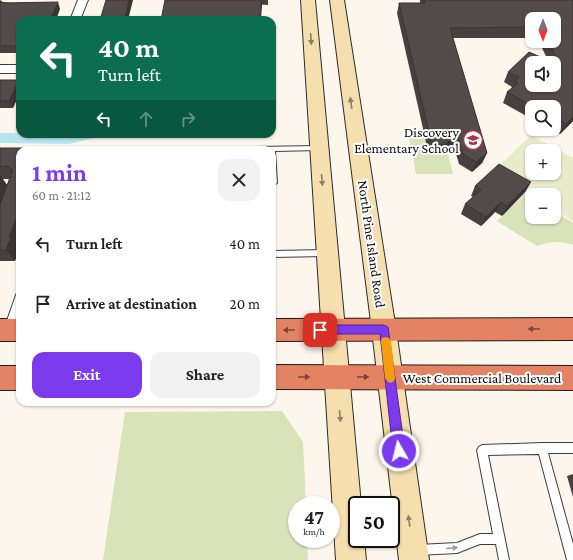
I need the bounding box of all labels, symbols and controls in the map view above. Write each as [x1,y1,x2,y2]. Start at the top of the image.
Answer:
north arrow [525,12,561,48]
map controls [525,12,561,224]
icon: left [32,32,84,84]
text: 40 m [98,32,159,63]
one-way arrow [308,33,315,45]
button: sound [525,56,561,92]
text: Turn left [98,65,161,85]
one-way arrow [348,97,354,109]
button: search [525,100,561,136]
icon: left [93,108,115,130]
icon: ahead [135,108,157,130]
icon: right [177,108,199,130]
place label: Discovery Elementary School [354,124,460,156]
school or university icon: Discovery Elementary School [462,129,484,151]
button: + [525,144,561,180]
text: 1 min [32,159,87,186]
button: close [218,159,260,201]
one-way arrow [318,174,325,186]
street label: North Pine Island Road [355,179,389,309]
text: 60 m · 21:12 [32,188,91,203]
button: − [525,188,561,224]
icon: left [32,233,54,255]
text: Turn left [66,236,122,252]
text: 40 m [229,236,260,252]
icon: arrive [32,293,54,315]
text: Arrive at destination [66,296,197,312]
text: 20 m [230,296,260,312]
pin [303,313,337,347]
icon: arrive [309,319,331,341]
one-way arrow [527,326,540,332]
one-way arrow [282,327,295,333]
button: Exit [32,352,142,398]
button: Share [150,352,260,398]
street label: West Commercial Boulevard [403,370,562,386]
one-way arrow [298,374,311,380]
one-way arrow [357,374,370,380]
one-way arrow [336,410,343,422]
position arrow [378,430,420,472]
speed limit sign: 50 [348,496,400,548]
text: 47 [304,506,324,528]
one-way arrow [406,515,412,527]
text: km/h [303,526,325,537]
one-way arrow [446,545,458,552]

